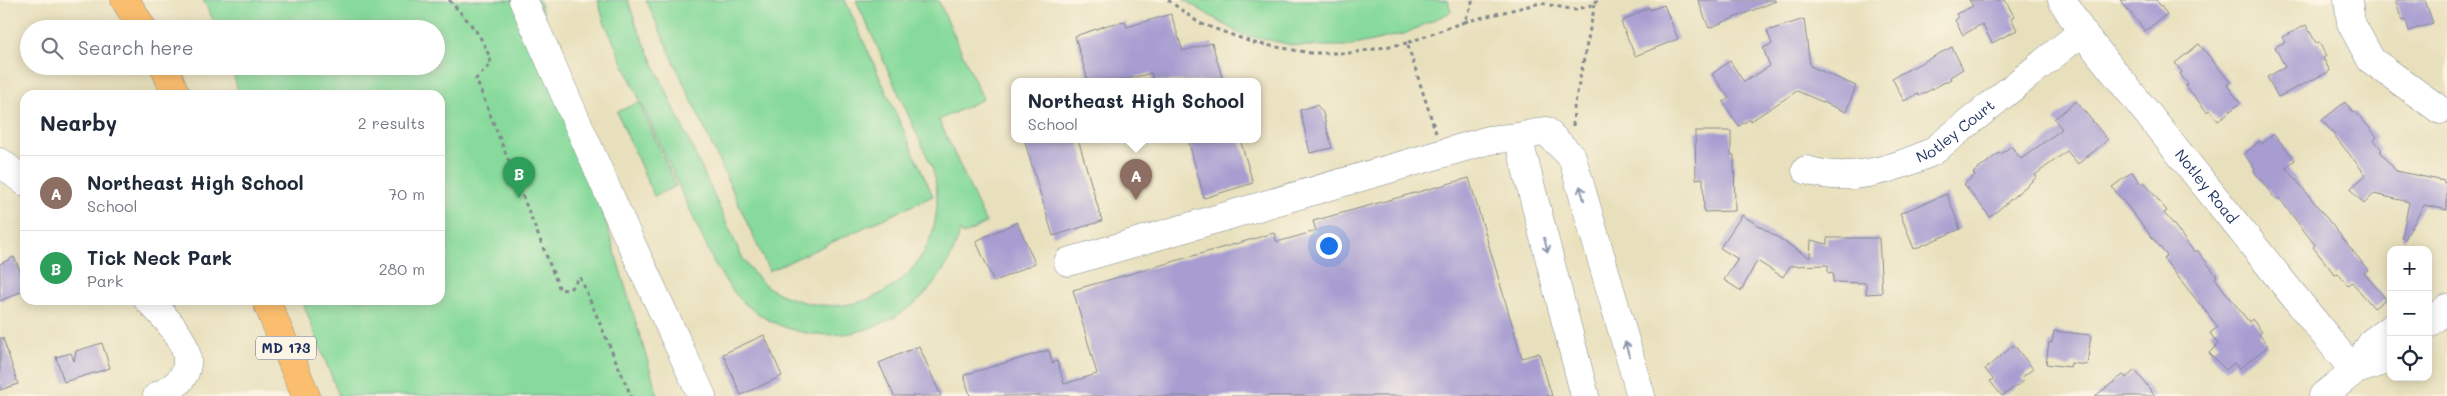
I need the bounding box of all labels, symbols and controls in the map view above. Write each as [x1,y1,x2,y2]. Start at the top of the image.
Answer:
search box [20,20,445,75]
icon: search [38,34,66,62]
text: Search here [78,35,194,60]
popup [1011,78,1261,143]
text: Northeast High School [1028,88,1244,113]
street label: Notley Court [1913,95,1999,167]
text: Nearby [40,109,117,136]
text: 2 results [358,112,425,133]
text: School [1028,113,1078,134]
street label: Notley Road [2171,145,2243,227]
pin: B [503,157,535,198]
pin: A [1120,159,1152,200]
text: Northeast High School [87,170,304,195]
text: A [50,183,62,204]
text: 70 m [388,183,425,204]
one-way arrow [1577,185,1587,201]
text: School [87,195,137,216]
your location [1316,233,1342,259]
one-way arrow [1542,236,1551,252]
text: Tick Neck Park [87,245,232,270]
map controls [2387,246,2432,381]
button: + [2387,246,2432,291]
text: B [51,258,61,279]
text: 280 m [379,258,425,279]
text: Park [87,270,123,291]
button: − [2387,291,2432,336]
road number: MD 173 [256,336,316,359]
button: locate [2387,336,2432,381]
one-way arrow [1622,342,1632,358]

